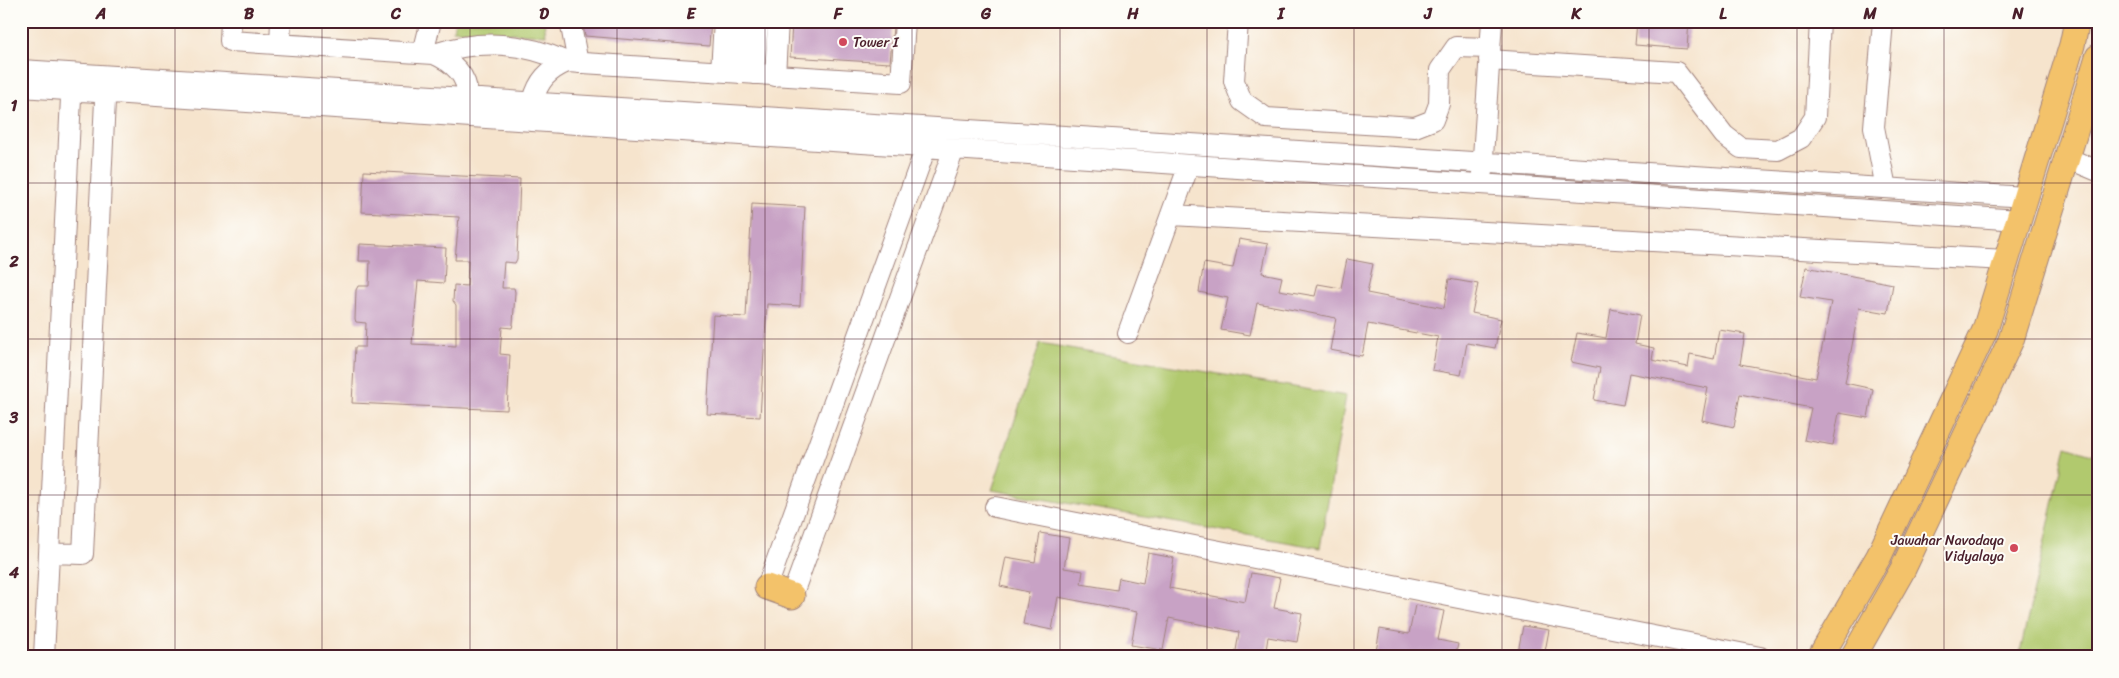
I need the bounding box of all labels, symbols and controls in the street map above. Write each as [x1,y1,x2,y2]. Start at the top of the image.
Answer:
text: A [95,0,106,28]
text: B [244,0,255,28]
text: C [390,0,402,28]
text: D [539,0,549,28]
text: E [687,0,697,28]
text: F [833,0,844,28]
text: G [980,0,992,28]
text: H [1126,0,1139,28]
text: I [1277,0,1286,28]
text: J [1423,0,1433,28]
text: K [1570,0,1582,28]
text: L [1719,0,1727,28]
text: M [1862,0,1877,28]
text: N [2011,0,2024,28]
place label: Tower I [853,30,900,55]
marker: Tower I [837,36,849,48]
text: 1 [11,91,18,120]
text: 2 [8,247,19,276]
text: 3 [9,403,19,432]
place label: Jawahar Navodaya Vidyalaya [1890,528,2004,569]
marker: Jawahar Navodaya Vidyalaya [2008,542,2020,554]
text: 4 [8,558,19,587]

